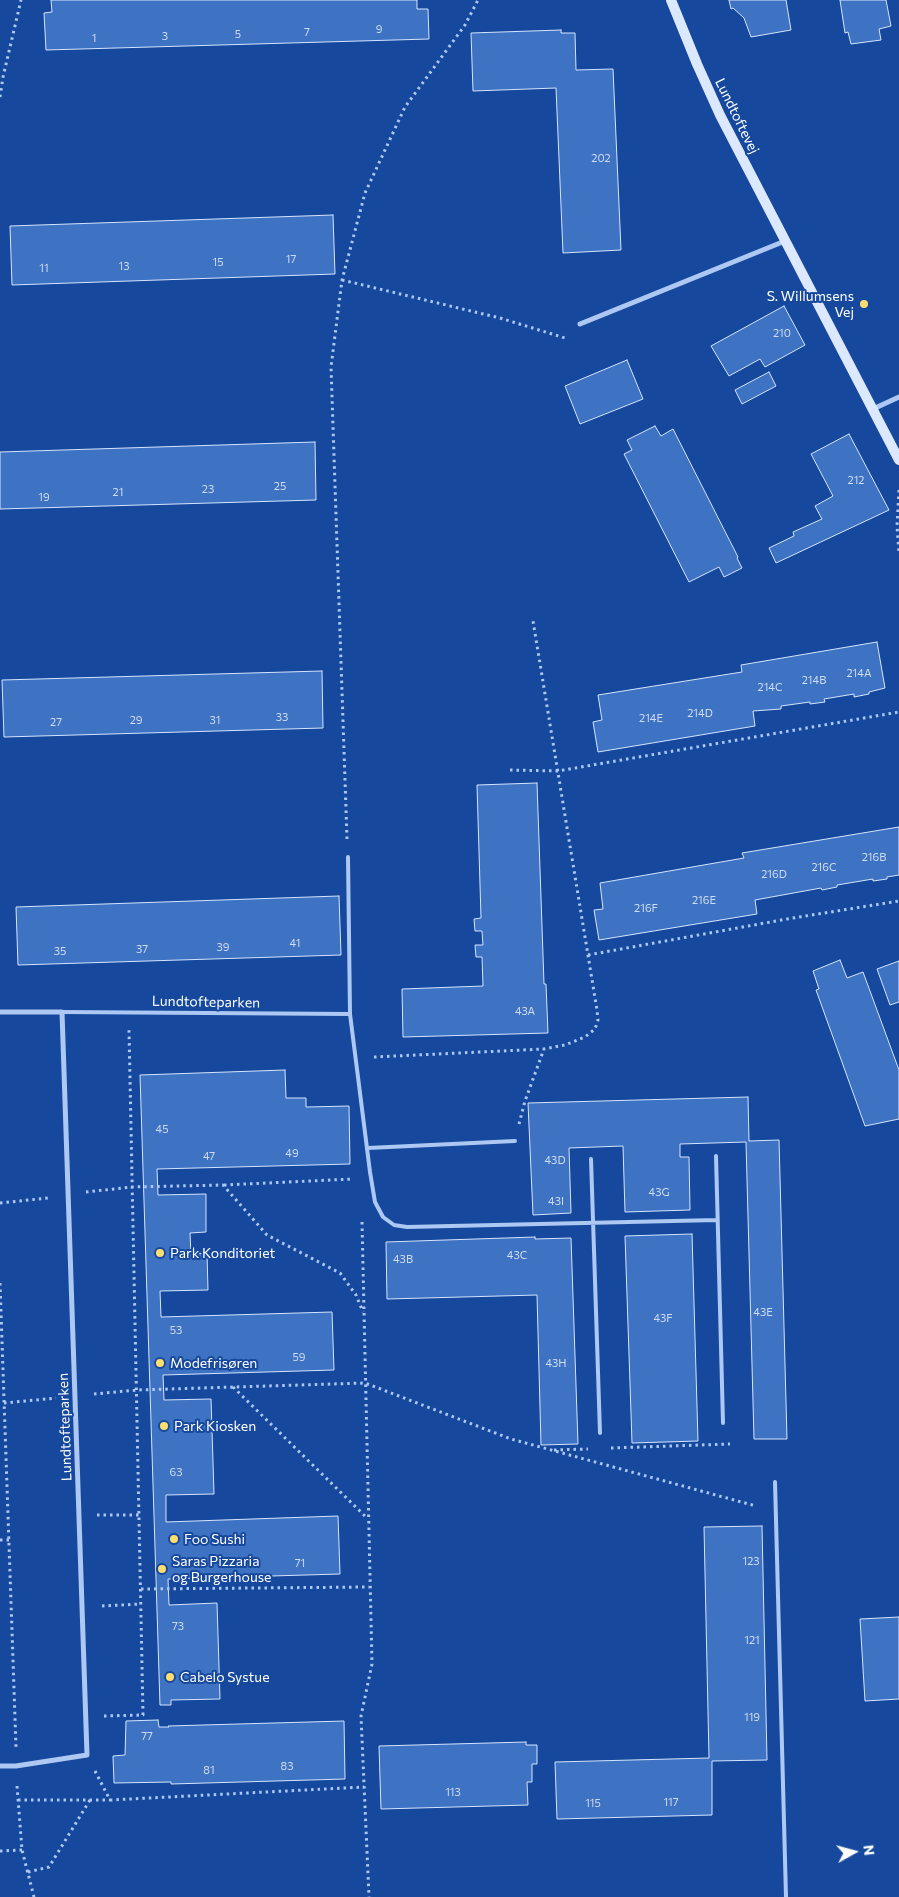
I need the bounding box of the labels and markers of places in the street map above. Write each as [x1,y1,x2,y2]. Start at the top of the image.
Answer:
place label: S. Willumsens Vej [767,288,854,321]
marker: S. Willumsens Vej [858,298,870,310]
place label: Park Konditoriet [170,1245,275,1261]
marker: Park Konditoriet [154,1247,166,1259]
place label: Modefrisøren [170,1355,257,1371]
marker: Modefrisøren [154,1357,166,1369]
place label: Park Kiosken [174,1418,256,1434]
marker: Park Kiosken [158,1420,170,1432]
place label: Foo Sushi [184,1531,245,1547]
marker: Foo Sushi [168,1533,180,1545]
place label: Saras Pizzaria og Burgerhouse [172,1553,271,1585]
marker: Saras Pizzaria og Burgerhouse [156,1563,168,1575]
place label: Cabelo Systue [180,1669,270,1685]
marker: Cabelo Systue [164,1671,176,1683]

